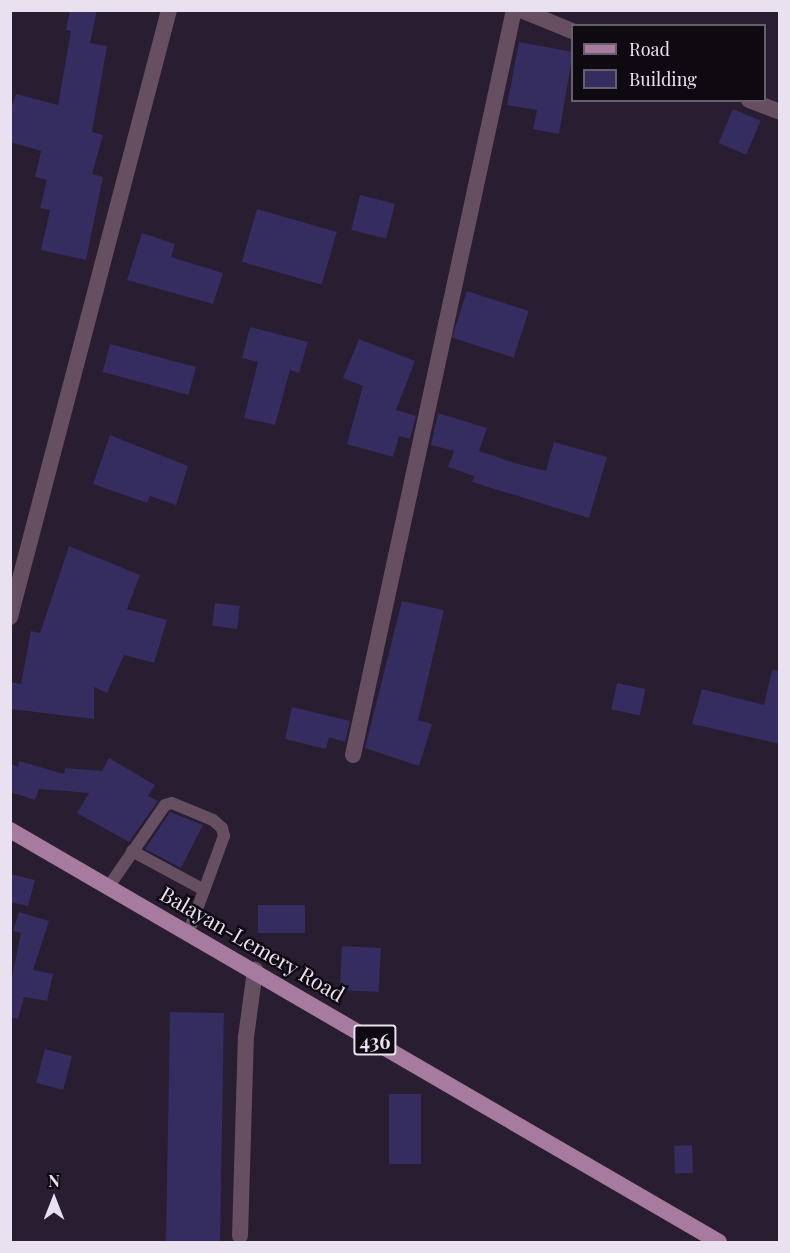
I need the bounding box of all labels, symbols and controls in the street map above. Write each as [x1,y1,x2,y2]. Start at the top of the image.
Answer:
legend [571,24,766,102]
text: Road [629,37,670,61]
text: Building [629,67,697,91]
street label: Balayan-Lemery Road [156,880,350,1006]
road number: 436 [352,1023,398,1057]
north arrow [24,1169,84,1229]
text: N [48,1170,60,1191]

